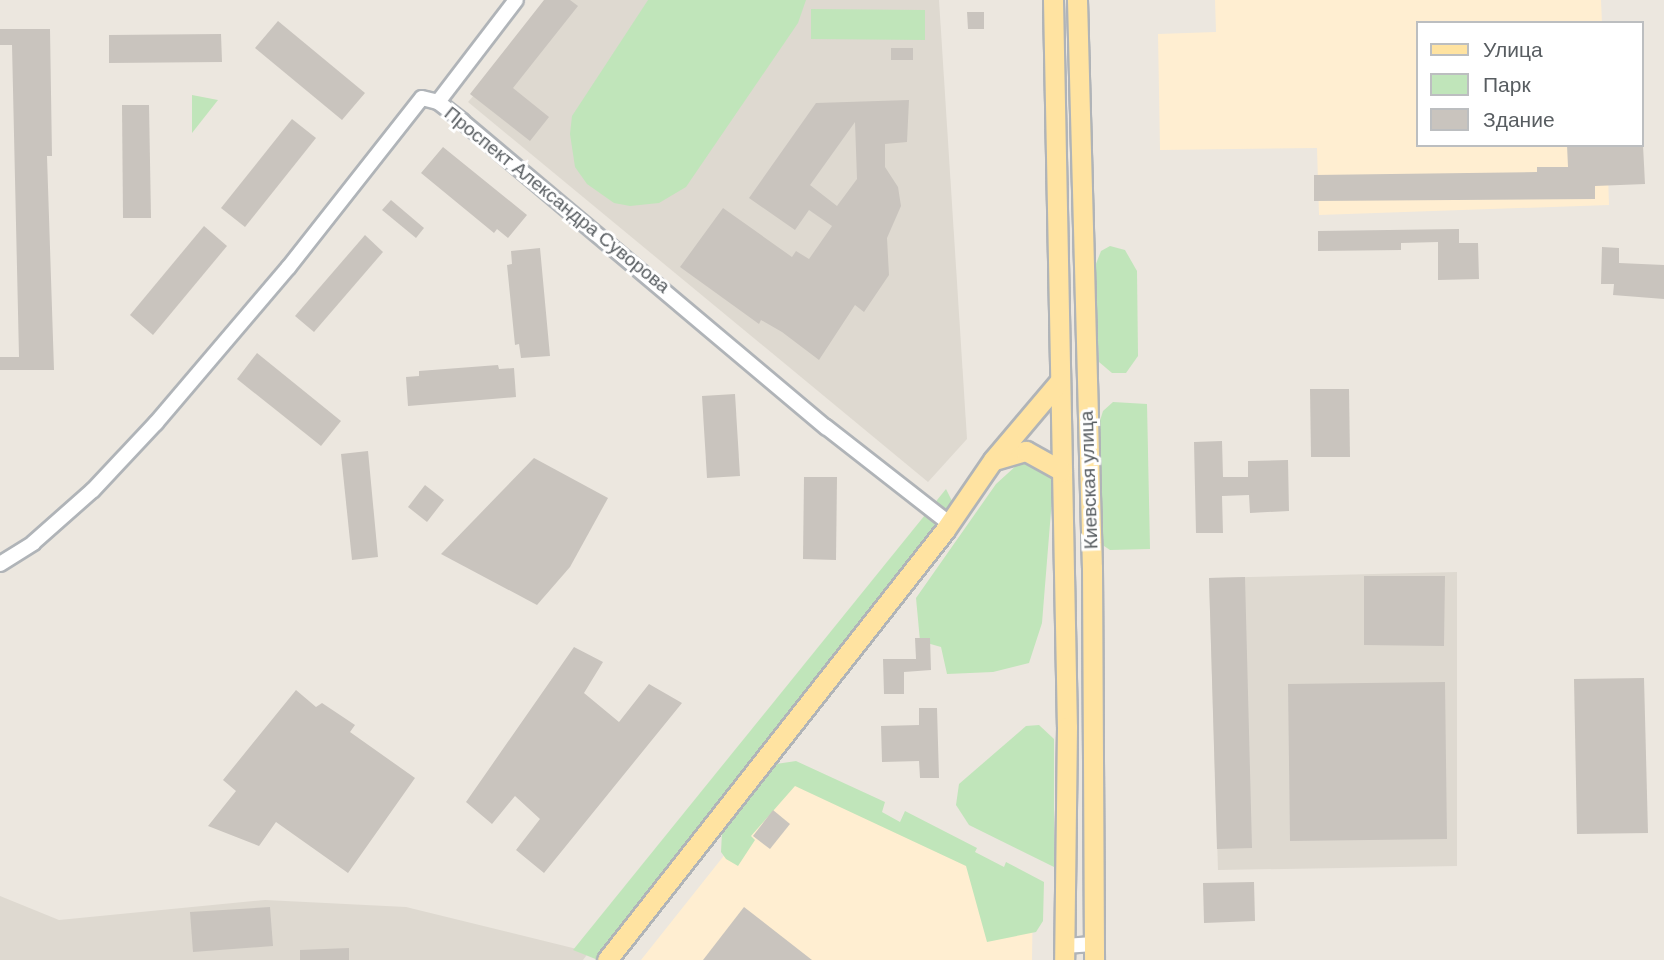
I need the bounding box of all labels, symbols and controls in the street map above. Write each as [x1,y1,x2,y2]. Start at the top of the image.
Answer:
legend [1416,21,1643,147]
text: Улица [1483,36,1543,64]
text: Парк [1483,71,1531,99]
street label: Проспект Александра Суворова [440,102,674,298]
text: Здание [1483,106,1555,134]
street label: Киевская улица [1075,410,1103,550]

